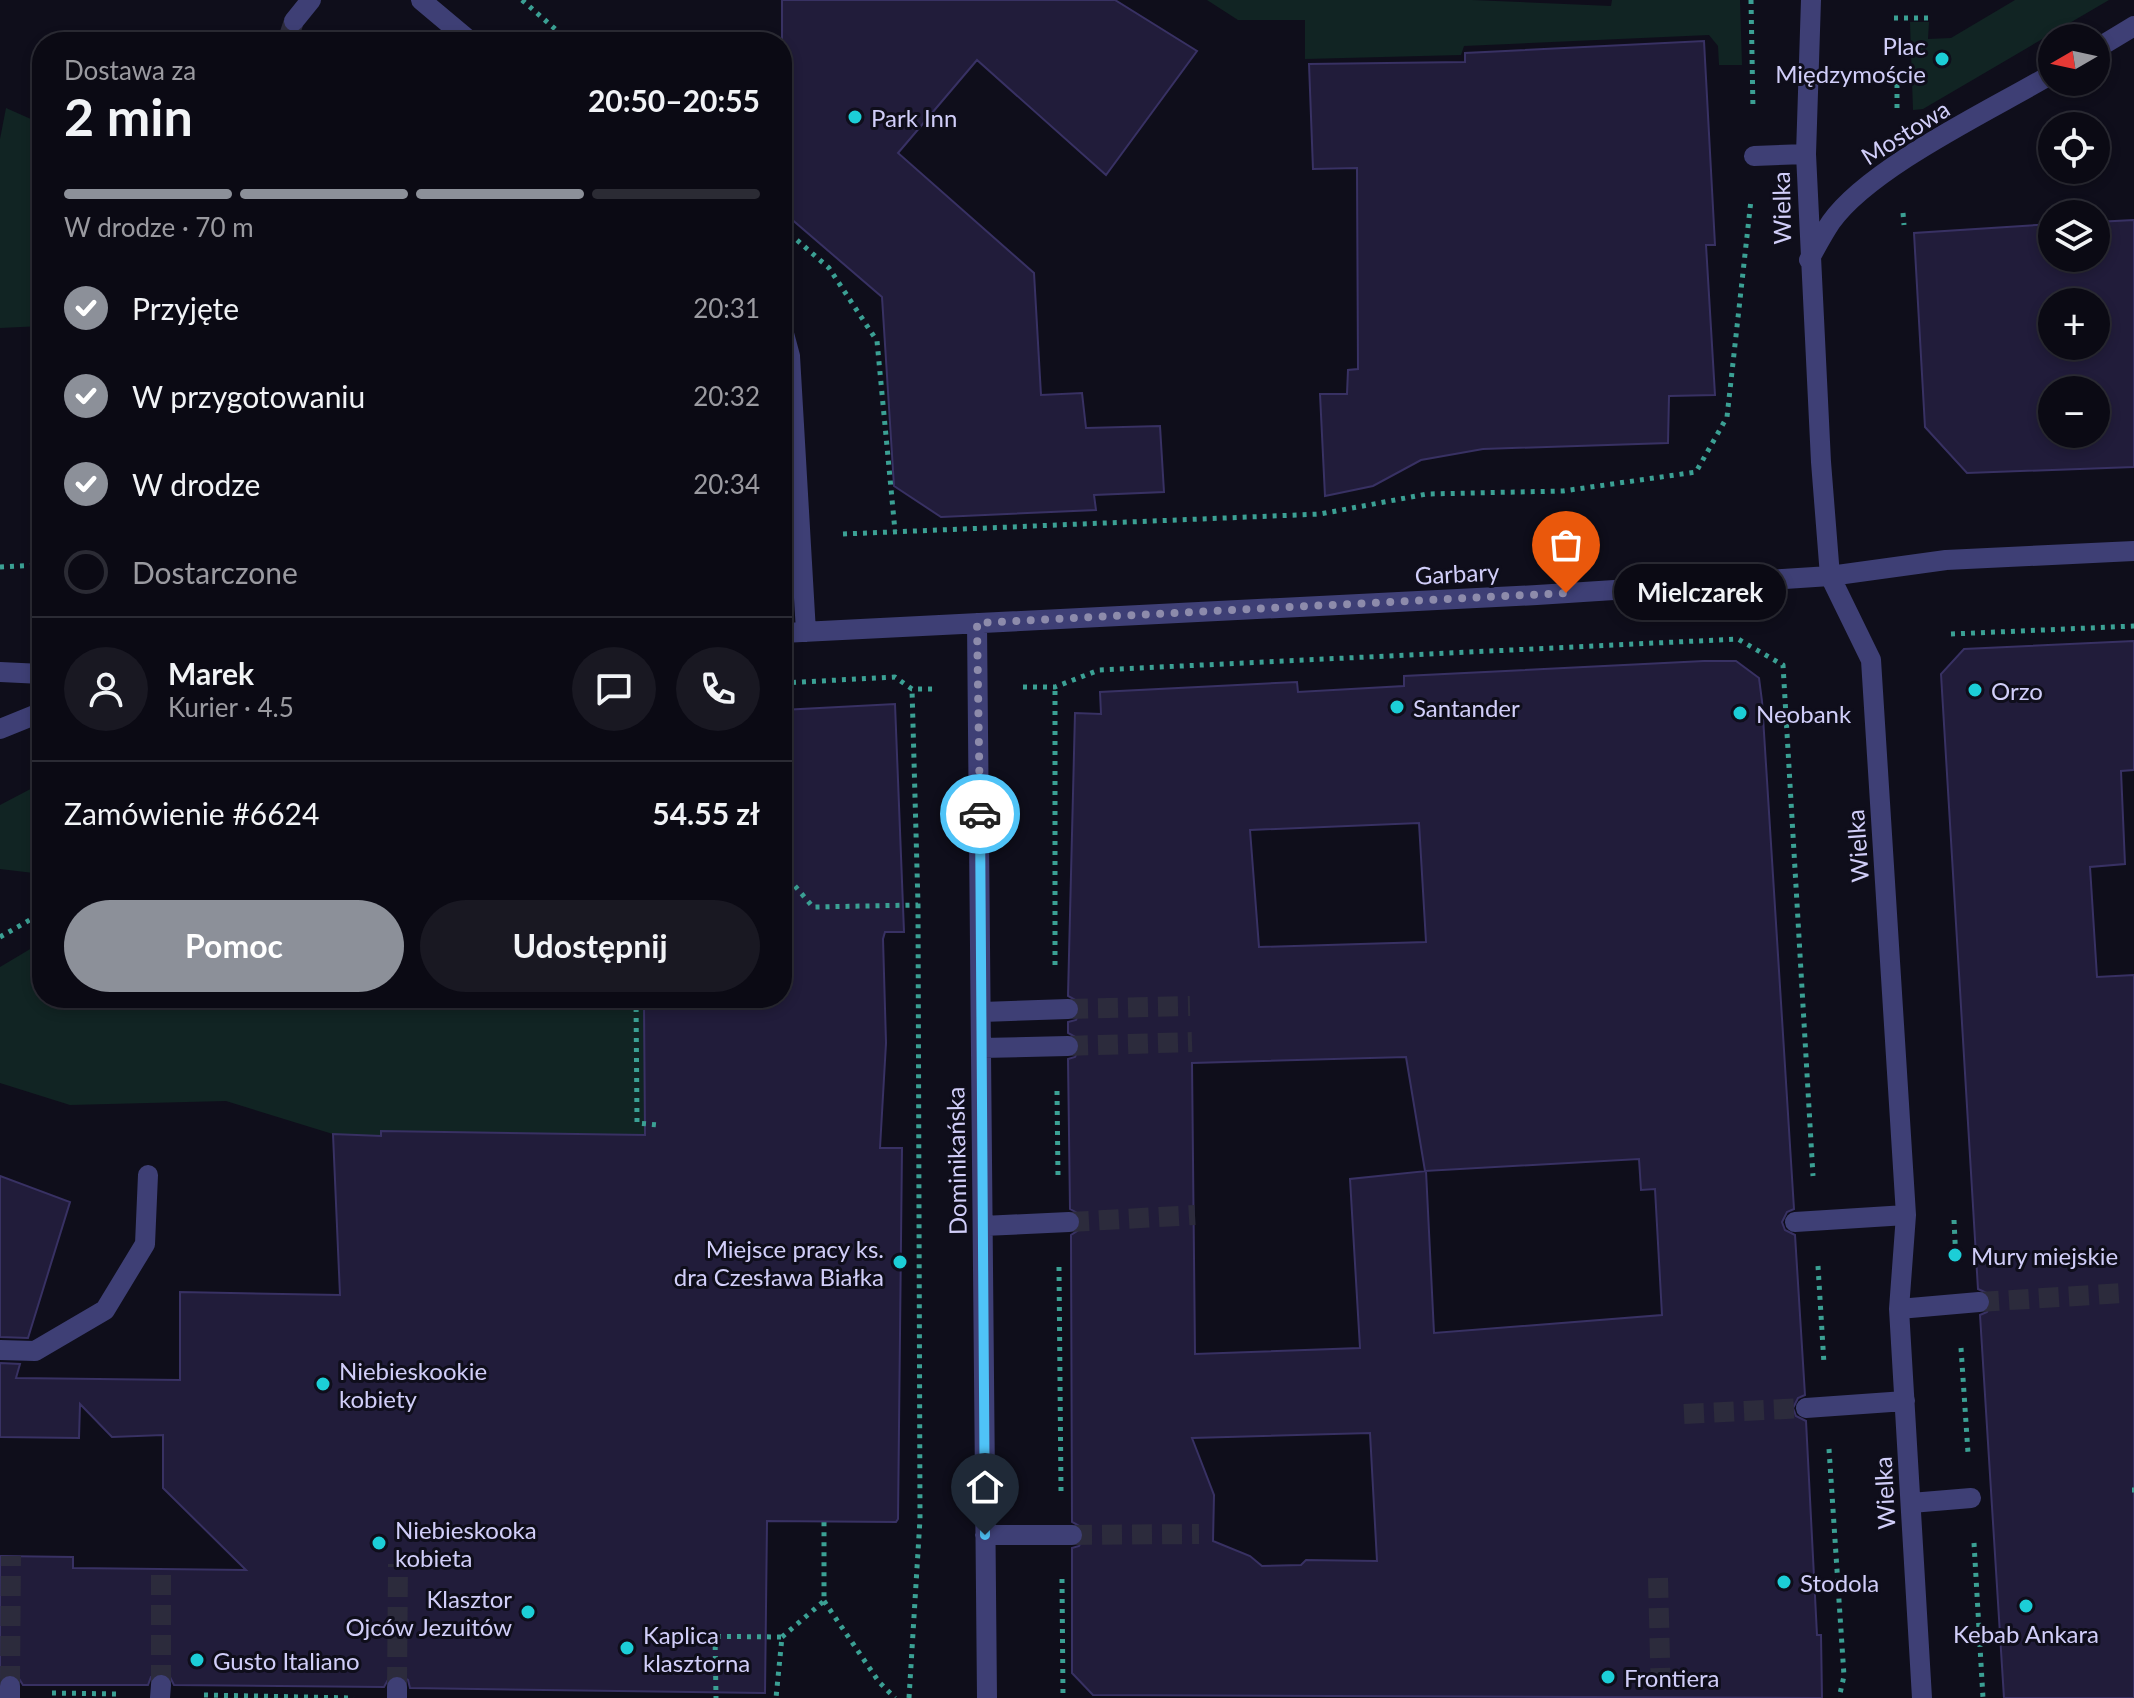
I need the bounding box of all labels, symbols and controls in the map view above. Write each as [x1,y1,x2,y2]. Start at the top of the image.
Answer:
north arrow [2038,24,2110,96]
map controls [2038,24,2110,448]
place label: Plac Międzymoście [1775,31,1926,88]
marker: Plac Międzymoście [1933,50,1951,68]
text: Dostawa za [64,54,196,86]
text: 20:50–20:55 [588,82,760,118]
text: 2 min [64,85,193,147]
street label: Mostowa [1856,94,1954,170]
place label: Park Inn [871,103,957,132]
marker: Park Inn [846,108,864,126]
button: locate [2038,112,2110,184]
street label: Wielka [1766,171,1796,245]
button: layers [2038,200,2110,272]
text: W drodze · 70 m [64,211,254,243]
icon: check [64,286,108,330]
button: + [2038,288,2110,360]
text: Przyjęte [132,290,239,326]
text: 20:31 [693,292,760,324]
icon: check [64,374,108,418]
button: − [2038,376,2110,448]
text: W przygotowaniu [132,378,365,414]
text: 20:32 [693,380,760,412]
icon: check [64,462,108,506]
text: W drodze [132,466,260,502]
text: 20:34 [693,468,760,500]
pin [1532,511,1600,593]
icon: bag [1544,523,1588,567]
text: Dostarczone [132,554,298,590]
street label: Garbary [1414,556,1501,590]
callout: Mielczarek [1614,565,1786,621]
text: Mielczarek [1637,576,1763,608]
button: person [64,647,148,731]
button: chat [572,647,656,731]
button: phone [676,647,760,731]
text: Marek [168,655,254,691]
place label: Orzo [1991,676,2043,705]
marker: Orzo [1966,681,1984,699]
text: Kurier · 4.5 [168,691,294,723]
place label: Santander [1413,693,1520,722]
marker: Santander [1388,698,1406,716]
place label: Neobank [1756,699,1852,728]
marker: Neobank [1731,704,1749,722]
courier [940,774,1020,854]
icon: car [958,792,1002,836]
text: Zamówienie #6624 [64,795,319,831]
text: 54.55 zł [652,795,760,831]
street label: Wielka [1840,809,1874,883]
button: Pomoc [64,900,404,992]
button: Udostępnij [420,900,760,992]
street label: Dominikańska [940,1087,972,1235]
place label: Miejsce pracy ks. dra Czesława Białka [674,1234,884,1291]
place label: Mury miejskie [1971,1241,2118,1270]
marker: Mury miejskie [1946,1246,1964,1264]
marker: Miejsce pracy ks. dra Czesława Białka [891,1253,909,1271]
place label: Niebieskookie kobiety [339,1356,487,1413]
marker: Niebieskookie kobiety [314,1375,332,1393]
pin [951,1453,1019,1535]
street label: Wielka [1868,1456,1900,1530]
icon: home [963,1465,1007,1509]
place label: Niebieskooka kobieta [395,1515,537,1572]
marker: Niebieskooka kobieta [370,1534,388,1552]
place label: Stodola [1800,1568,1879,1597]
marker: Stodola [1775,1573,1793,1591]
place label: Klasztor Ojców Jezuitów [346,1584,512,1641]
marker: Kebab Ankara [2017,1597,2035,1615]
marker: Klasztor Ojców Jezuitów [519,1603,537,1621]
place label: Kebab Ankara [1953,1619,2099,1648]
place label: Kaplica klasztorna [643,1620,750,1677]
marker: Kaplica klasztorna [618,1639,636,1657]
place label: Gusto Italiano [213,1646,360,1675]
marker: Gusto Italiano [188,1651,206,1669]
place label: Frontiera [1624,1663,1720,1692]
marker: Frontiera [1599,1668,1617,1686]

